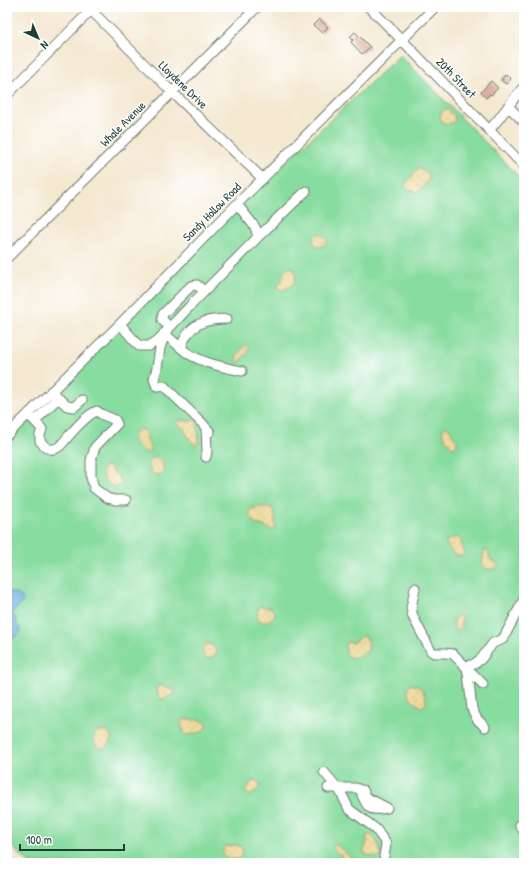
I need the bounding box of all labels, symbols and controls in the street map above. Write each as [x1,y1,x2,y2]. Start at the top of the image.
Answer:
north arrow [18,18,58,58]
text: N [38,38,52,52]
street label: 20th Street [433,53,481,102]
street label: Lloydene Drive [155,57,212,113]
street label: Whale Avenue [96,97,149,150]
street label: Sandy Hollow Road [179,178,245,245]
scale bar [20,826,124,852]
text: 100 m [26,831,52,848]

